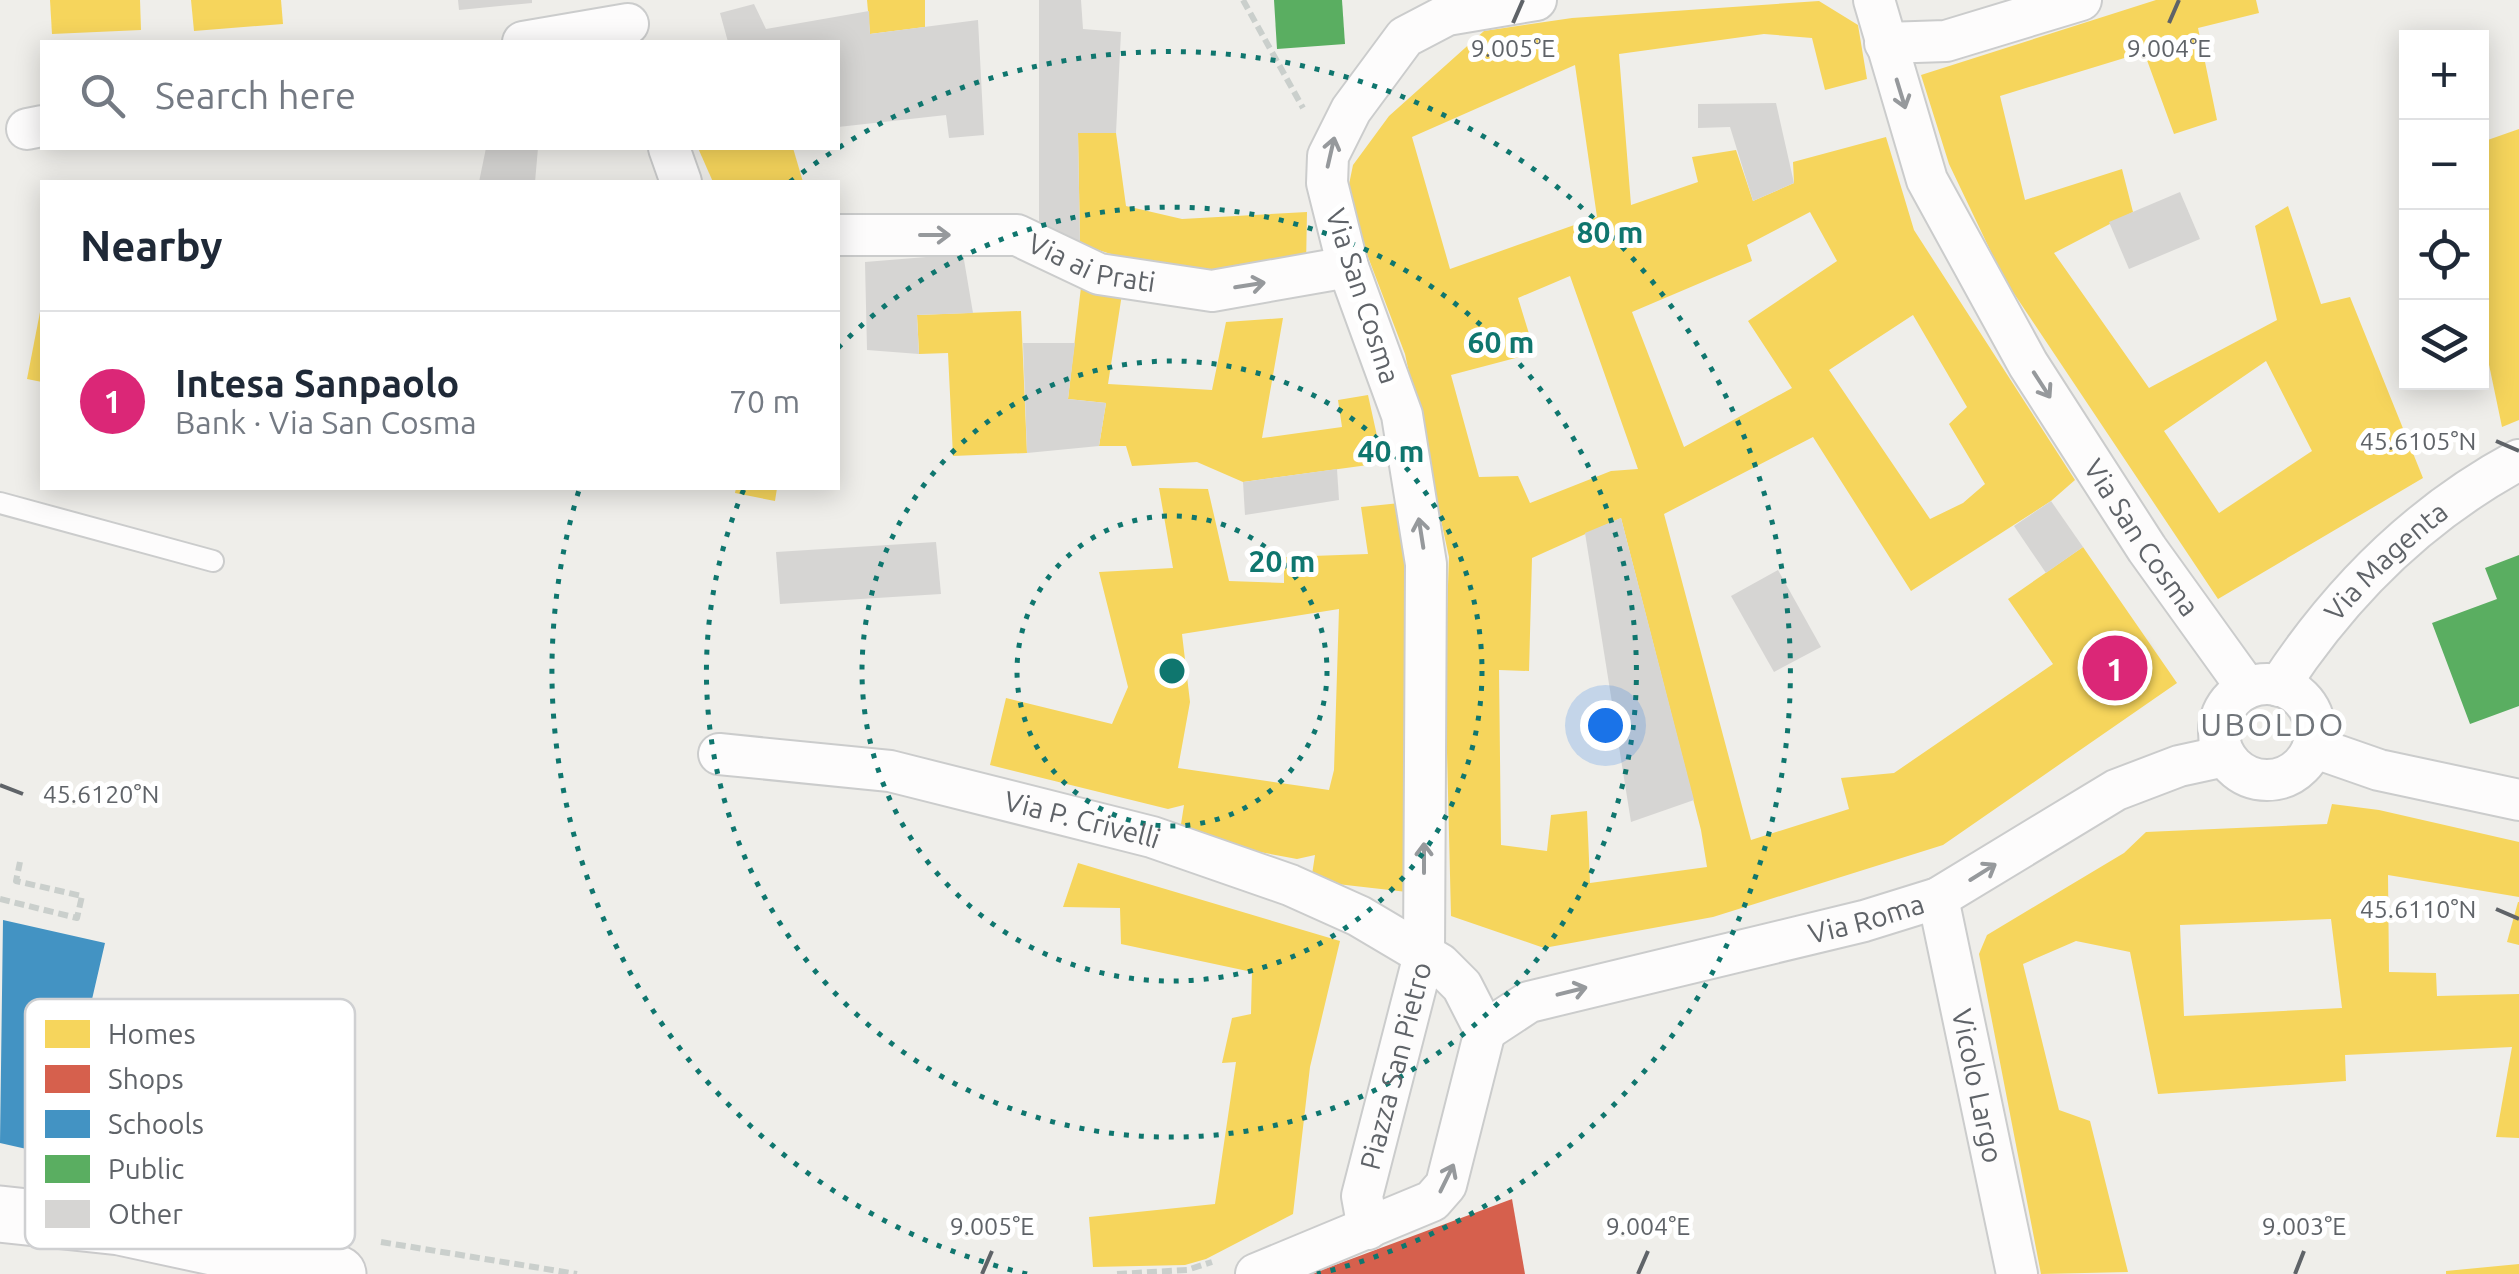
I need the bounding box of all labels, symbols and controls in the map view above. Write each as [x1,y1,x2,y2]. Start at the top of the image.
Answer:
map controls [2399,30,2489,390]
button: + [2399,30,2489,120]
text: 9.005°E [1471,34,1555,62]
text: 9.004°E [2127,34,2211,62]
search box [40,40,840,150]
icon: search [75,68,130,123]
text: Search here [155,74,356,116]
one-way arrow [1893,77,1911,109]
button: − [2399,120,2489,210]
one-way arrow [1323,137,1341,169]
street label: Via San Cosma [1321,205,1406,387]
button: locate [2399,210,2489,300]
text: 80 m [1577,215,1643,249]
text: Nearby [80,222,223,269]
one-way arrow [918,226,950,244]
street label: Via ai Prati [1023,227,1158,297]
one-way arrow [1233,275,1265,294]
button: layers [2399,300,2489,390]
text: 60 m [1468,325,1534,359]
text: Intesa Sanpaolo [175,362,459,404]
one-way arrow [2031,370,2052,399]
text: 1 [103,383,122,419]
text: 70 m [729,383,800,419]
text: Bank · Via San Cosma [175,404,477,440]
text: 45.6105°N [2360,427,2476,455]
text: 40 m [1358,434,1424,468]
street label: Via San Cosma [2078,453,2206,622]
street label: Via Magenta [2318,495,2453,627]
one-way arrow [1411,517,1430,550]
text: 20 m [1249,544,1315,578]
pin: 1 [2082,630,2148,706]
centre of rings [1154,653,1190,689]
your location [1580,700,1631,751]
district label: UBOLDO [2200,706,2346,742]
text: 45.6120°N [43,780,159,808]
street label: Via P. Crivelli [1001,784,1164,854]
one-way arrow [1414,842,1434,874]
one-way arrow [1968,862,1997,882]
street label: Via Roma [1805,887,1928,949]
text: 45.6110°N [2360,895,2476,923]
street label: Piazza San Pietro [1353,959,1437,1173]
one-way arrow [1556,981,1587,1000]
legend [25,999,355,1249]
street label: Vicolo Largo [1947,1006,2009,1166]
text: Homes [108,1018,196,1049]
text: Shops [108,1063,184,1094]
text: Schools [108,1108,204,1139]
text: Public [108,1153,184,1184]
one-way arrow [1438,1164,1457,1194]
text: Other [108,1198,183,1229]
text: 9.005°E [950,1212,1034,1240]
text: 9.004°E [1606,1212,1690,1240]
text: 9.003°E [2262,1212,2346,1240]

